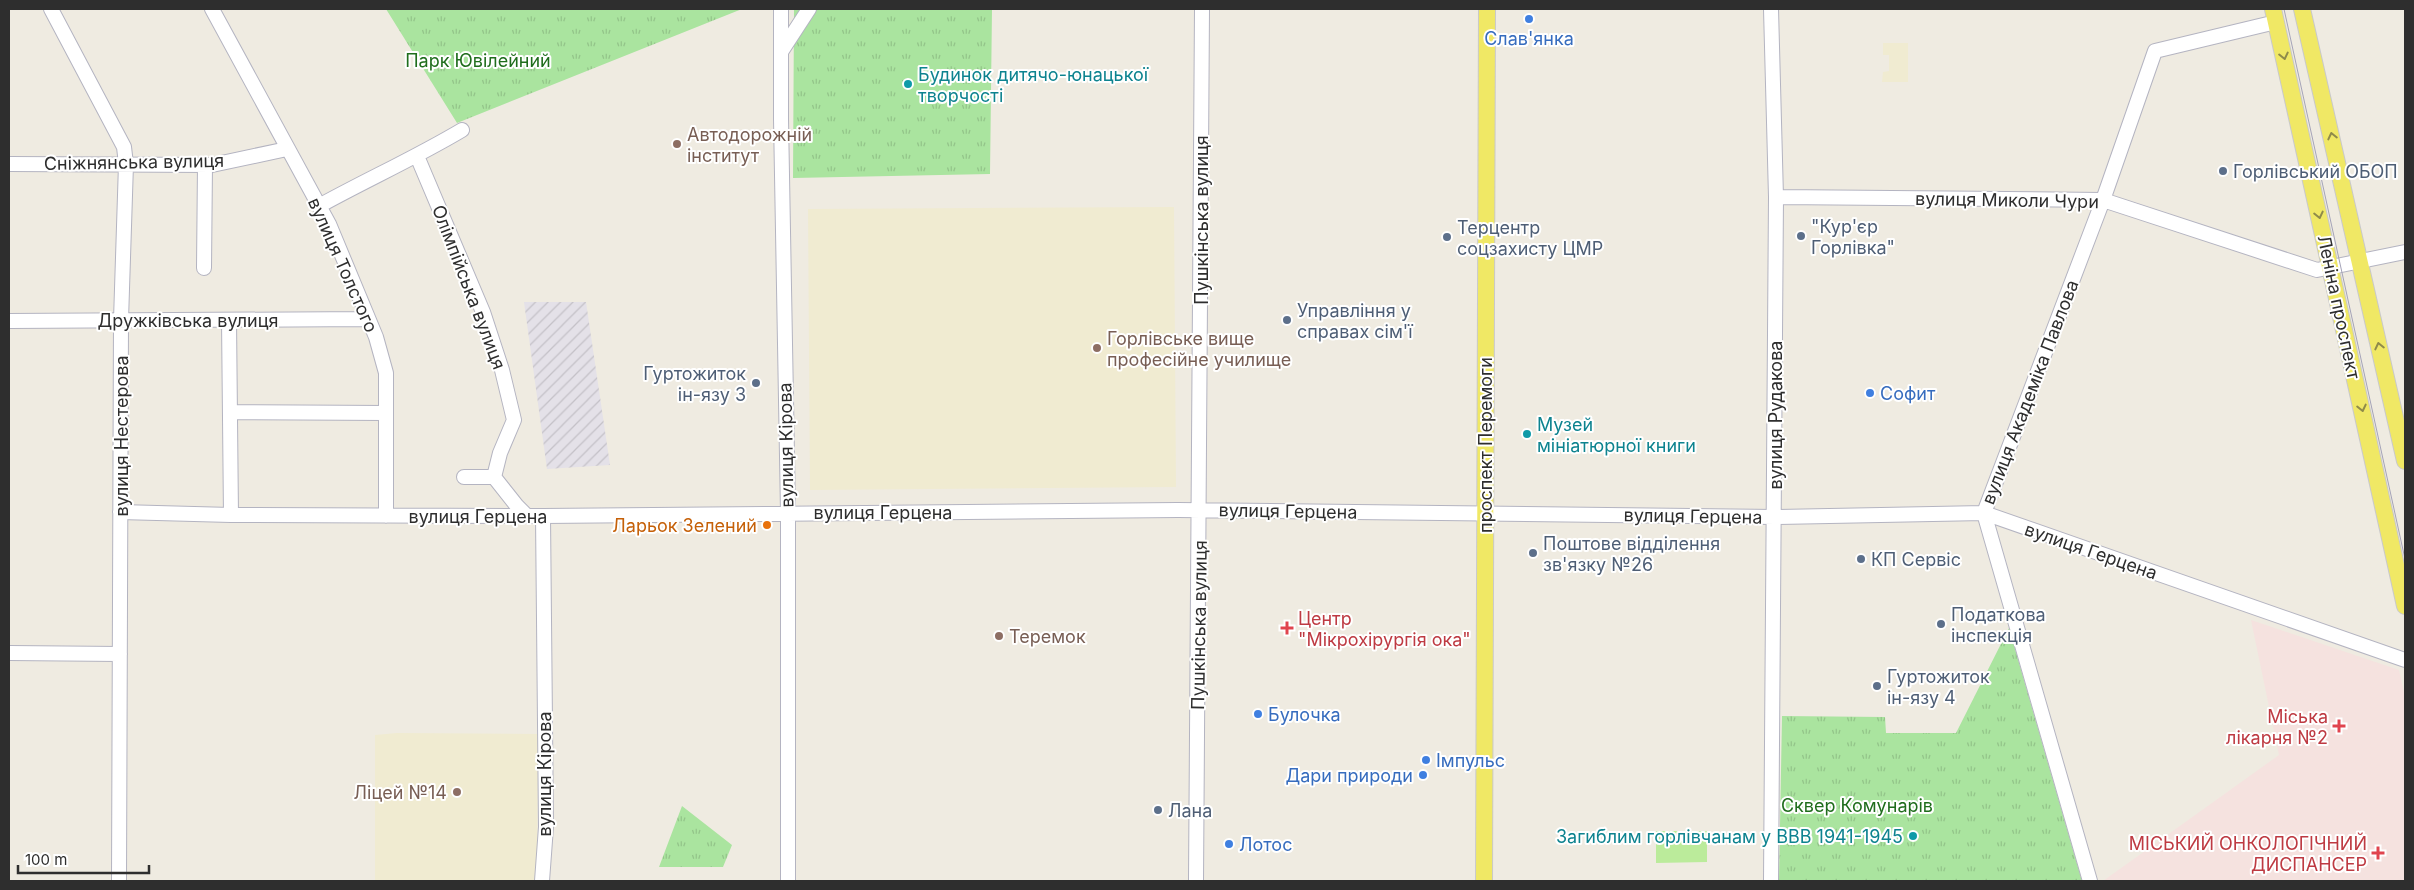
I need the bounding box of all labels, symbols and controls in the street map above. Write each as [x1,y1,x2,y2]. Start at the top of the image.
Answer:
marker: Слав'янка [1523,13,1535,25]
place label: Слав'янка [1484,28,1574,49]
park label: Парк Ювілейний [405,50,551,71]
one-way arrow [2278,52,2289,61]
place label: Будинок дитячо-юнацької творчості [918,64,1150,106]
marker: Будинок дитячо-юнацької творчості [902,78,914,90]
place label: Автодорожній інститут [687,124,812,166]
one-way arrow [2327,131,2338,140]
street label: Пушкінська вулиця [1191,135,1212,305]
marker: Автодорожній інститут [671,138,683,150]
street label: Сніжнянська вулиця [44,150,224,174]
place label: Горлівський ОБОП [2233,161,2398,182]
marker: Горлівський ОБОП [2217,165,2229,177]
street label: вулиця Миколи Чури [1915,188,2099,212]
street label: вулиця Толстого [304,194,382,336]
street label: Олімпійська вулиця [428,202,510,372]
one-way arrow [2313,210,2324,219]
place label: "Кур'єр Горлівка" [1811,216,1895,258]
place label: Терцентр соцзахисту ЦМР [1457,217,1603,259]
marker: "Кур'єр Горлівка" [1795,230,1807,242]
marker: Терцентр соцзахисту ЦМР [1441,231,1453,243]
street label: Леніна проспект [2313,233,2365,382]
street label: вулиця Академіка Павлова [1977,277,2083,507]
place label: Управління у справах сім'ї [1297,300,1414,342]
street label: Дружківська вулиця [98,310,278,331]
marker: Управління у справах сім'ї [1281,314,1293,326]
place label: Горлівське вище професійне училище [1107,328,1291,370]
street label: вулиця Рудакова [1765,341,1786,489]
one-way arrow [2374,341,2385,350]
marker: Горлівське вище професійне училище [1091,342,1103,354]
street label: вулиця Нестерова [111,355,132,517]
street label: проспект Перемоги [1475,357,1496,533]
place label: Гуртожиток ін-язу 3 [643,363,746,405]
marker: Гуртожиток ін-язу 3 [750,377,762,389]
street label: вулиця Кірова [774,382,798,508]
place label: Софит [1880,383,1936,404]
marker: Софит [1864,387,1876,399]
one-way arrow [2356,403,2366,412]
place label: Музей мініатюрної книги [1537,414,1696,456]
marker: Музей мініатюрної книги [1521,428,1533,440]
street label: вулиця Герцена [1218,499,1358,523]
street label: вулиця Герцена [814,502,952,523]
street label: вулиця Герцена [1623,504,1763,528]
street label: вулиця Герцена [409,506,547,527]
place label: Ларьок Зелений [612,515,757,536]
street label: вулиця Герцена [2022,518,2160,584]
marker: Ларьок Зелений [761,519,773,531]
place label: Поштове відділення зв'язку №26 [1543,533,1720,575]
street label: Пушкінська вулиця [1187,540,1211,710]
marker: Поштове відділення зв'язку №26 [1527,547,1539,559]
place label: КП Сервіс [1871,549,1961,570]
marker: КП Сервіс [1855,553,1867,565]
place label: Податкова інспекція [1951,604,2046,646]
place label: Центр "Мікрохірургія ока" [1298,608,1471,650]
marker: Податкова інспекція [1935,618,1947,630]
marker: Центр "Мікрохірургія ока" [1280,621,1294,635]
place label: Теремок [1009,626,1086,647]
marker: Теремок [993,630,1005,642]
place label: Гуртожиток ін-язу 4 [1887,666,1990,708]
marker: Гуртожиток ін-язу 4 [1871,680,1883,692]
place label: Булочка [1268,704,1341,725]
place label: Міська лікарня №2 [2226,706,2328,748]
marker: Булочка [1252,708,1264,720]
street label: вулиця Кірова [534,711,555,837]
marker: Міська лікарня №2 [2332,719,2346,733]
place label: Імпульс [1436,750,1505,771]
marker: Імпульс [1420,754,1432,766]
place label: Дари природи [1285,765,1413,786]
marker: Дари природи [1417,769,1429,781]
place label: Ліцей №14 [354,782,447,803]
marker: Ліцей №14 [451,786,463,798]
park label: Сквер Комунарів [1781,795,1933,816]
place label: Лана [1168,800,1212,821]
marker: Лана [1152,804,1164,816]
place label: Загиблим горлівчанам у ВВВ 1941-1945 [1556,826,1903,847]
marker: Загиблим горлівчанам у ВВВ 1941-1945 [1907,830,1919,842]
place label: МІСЬКИЙ ОНКОЛОГІЧНИЙ ДИСПАНСЕР [2129,832,2367,875]
place label: Лотос [1239,834,1292,855]
marker: Лотос [1223,838,1235,850]
scale bar [18,842,149,874]
marker: МІСЬКИЙ ОНКОЛОГІЧНИЙ ДИСПАНСЕР [2371,846,2385,860]
text: 100 m [25,850,67,869]

